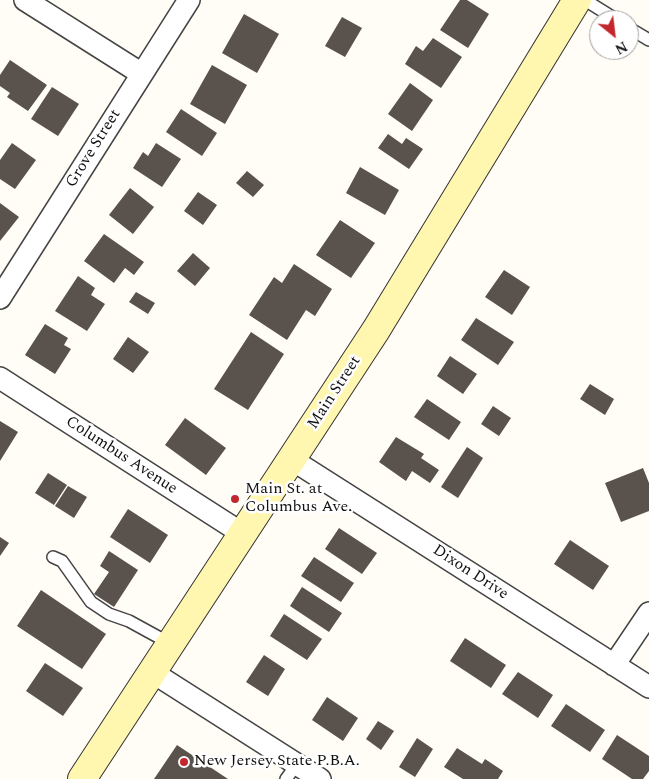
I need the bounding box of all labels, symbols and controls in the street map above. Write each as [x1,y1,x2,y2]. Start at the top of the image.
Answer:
north arrow [589,10,639,60]
text: N [611,36,631,60]
street label: Grove Street [62,106,126,192]
street label: Main Street [304,353,366,433]
street label: Columbus Avenue [62,413,180,499]
place label: Main St. at Columbus Ave. [245,480,352,518]
marker: Main St. at Columbus Ave. [229,493,241,505]
street label: Dixon Drive [429,541,511,605]
place label: New Jersey State P.B.A. [194,752,360,772]
marker: New Jersey State P.B.A. [178,756,190,768]

